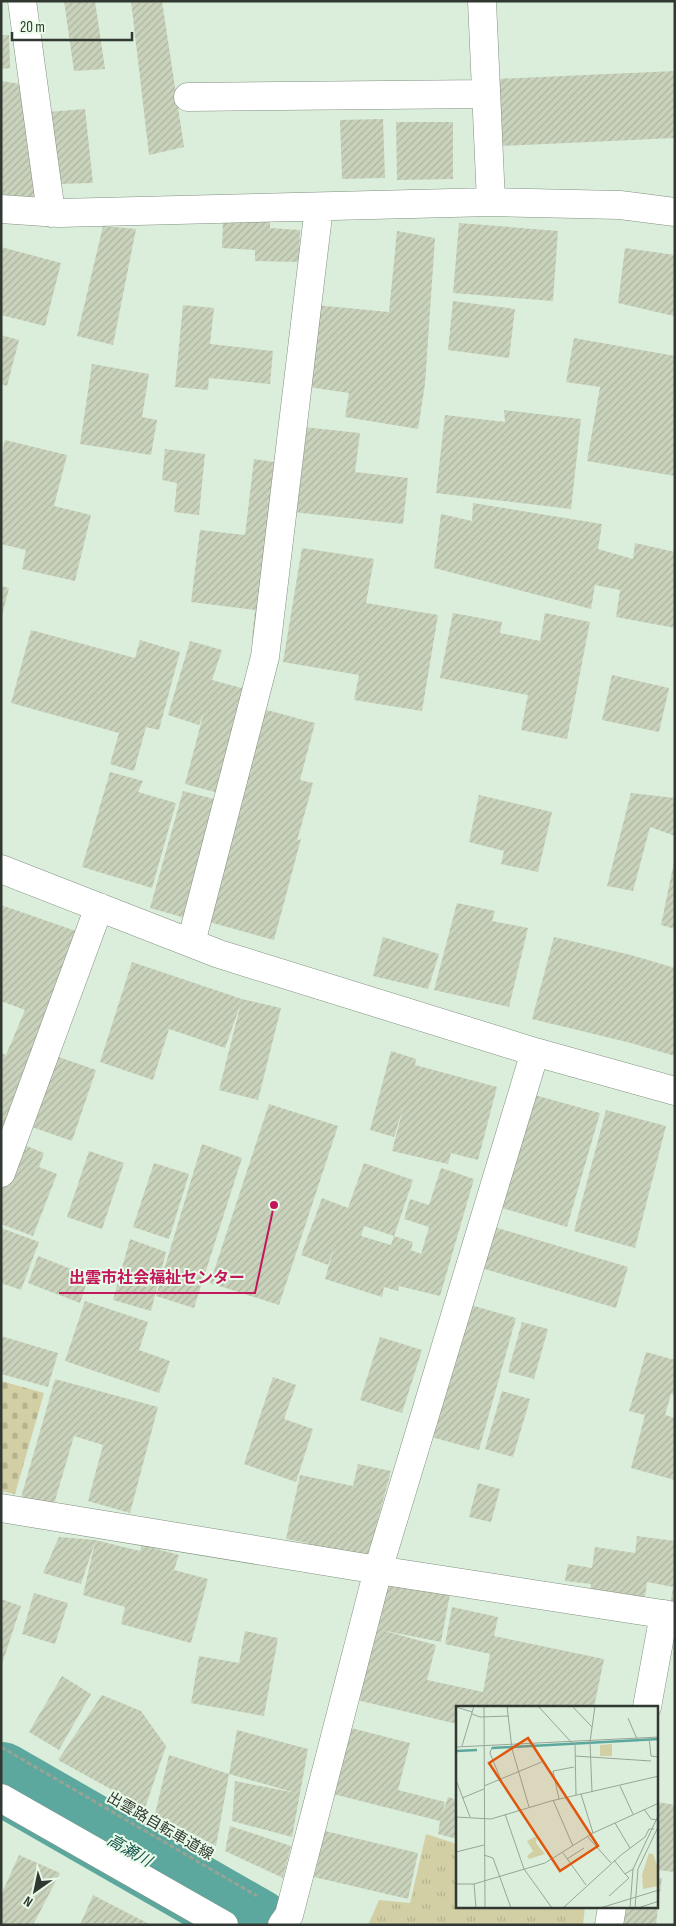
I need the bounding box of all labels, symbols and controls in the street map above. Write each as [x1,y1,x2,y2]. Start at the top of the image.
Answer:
scale bar [12,10,132,42]
text: 20 m [20,18,45,37]
callout: 出雲市社会福祉センター [59,1262,255,1293]
text: 出雲市社会福祉センター [69,1268,245,1288]
inset map [456,1706,658,1908]
street label: 出雲路自転車道線 [103,1788,217,1864]
water label: 高瀬川 [103,1831,156,1872]
north arrow [10,1866,60,1916]
text: N [20,1892,36,1911]

